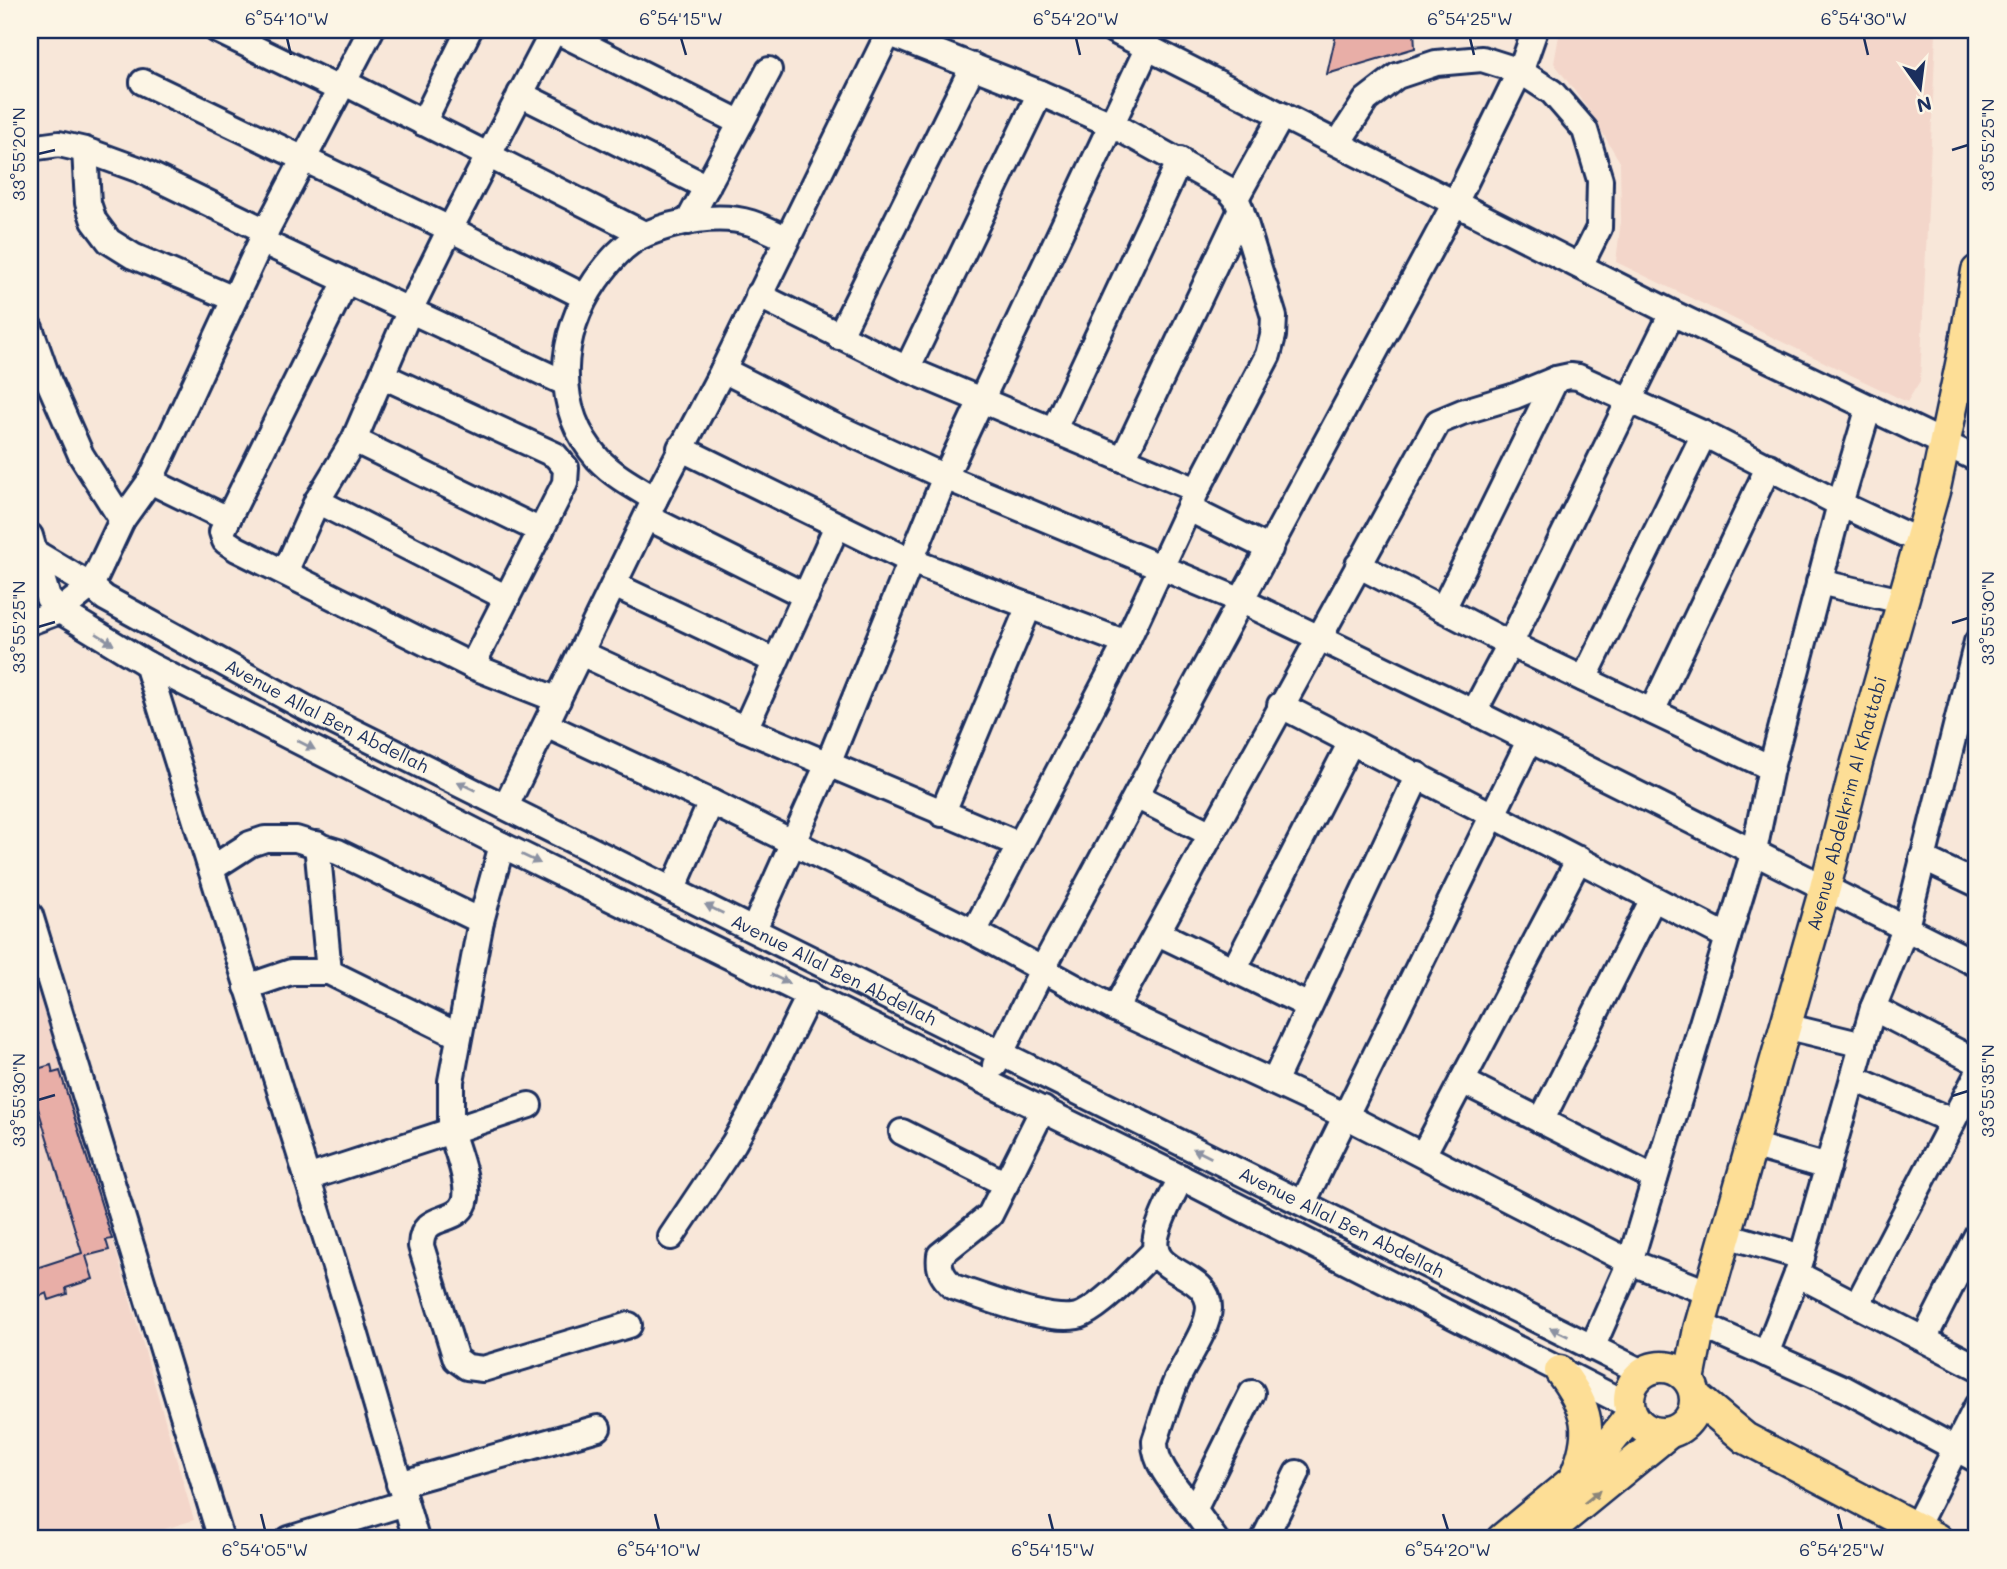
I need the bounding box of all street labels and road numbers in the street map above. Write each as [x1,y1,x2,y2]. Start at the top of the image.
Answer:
street label: Avenue Allal Ben Abdellah [221,653,433,778]
street label: Avenue Abdelkrim Al Khattabi [1800,673,1892,933]
street label: Avenue Allal Ben Abdellah [728,908,941,1030]
street label: Avenue Allal Ben Abdellah [1235,1161,1449,1283]

